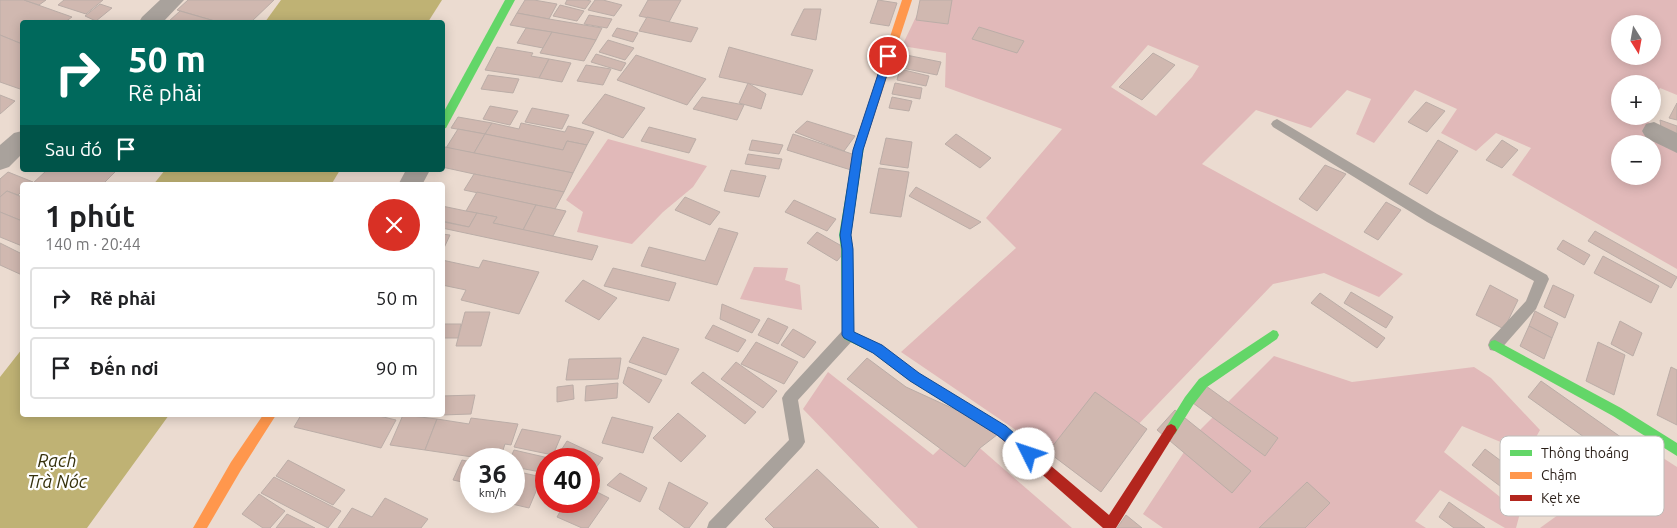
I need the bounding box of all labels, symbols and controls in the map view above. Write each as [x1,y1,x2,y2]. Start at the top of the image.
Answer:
north arrow [1611,15,1661,65]
map controls [1611,15,1661,185]
pin [867,35,909,77]
text: 50 m [128,39,206,79]
icon: right [45,40,110,105]
icon: arrive [874,42,902,70]
button: + [1611,75,1661,125]
text: Rẽ phải [128,80,202,105]
icon: arrive [112,135,140,163]
button: − [1611,135,1661,185]
text: Sau đó [45,138,102,160]
text: 1 phút [45,199,135,233]
button: close [368,199,420,251]
text: 140 m · 20:44 [45,235,141,253]
icon: right [47,284,75,312]
text: Rẽ phải [90,287,156,309]
text: 50 m [376,287,418,309]
icon: arrive [47,354,75,382]
text: Đến nơi [90,357,159,379]
text: 90 m [376,357,418,379]
position arrow [1002,427,1054,479]
legend [1500,436,1664,516]
text: Thông thoáng [1541,445,1629,461]
speed limit sign: 40 [535,448,600,513]
water label: Rạch Trà Nóc [27,450,88,491]
text: 36 [478,460,507,488]
text: Chậm [1541,467,1577,483]
text: km/h [479,486,506,499]
text: Kẹt xe [1541,490,1580,506]

